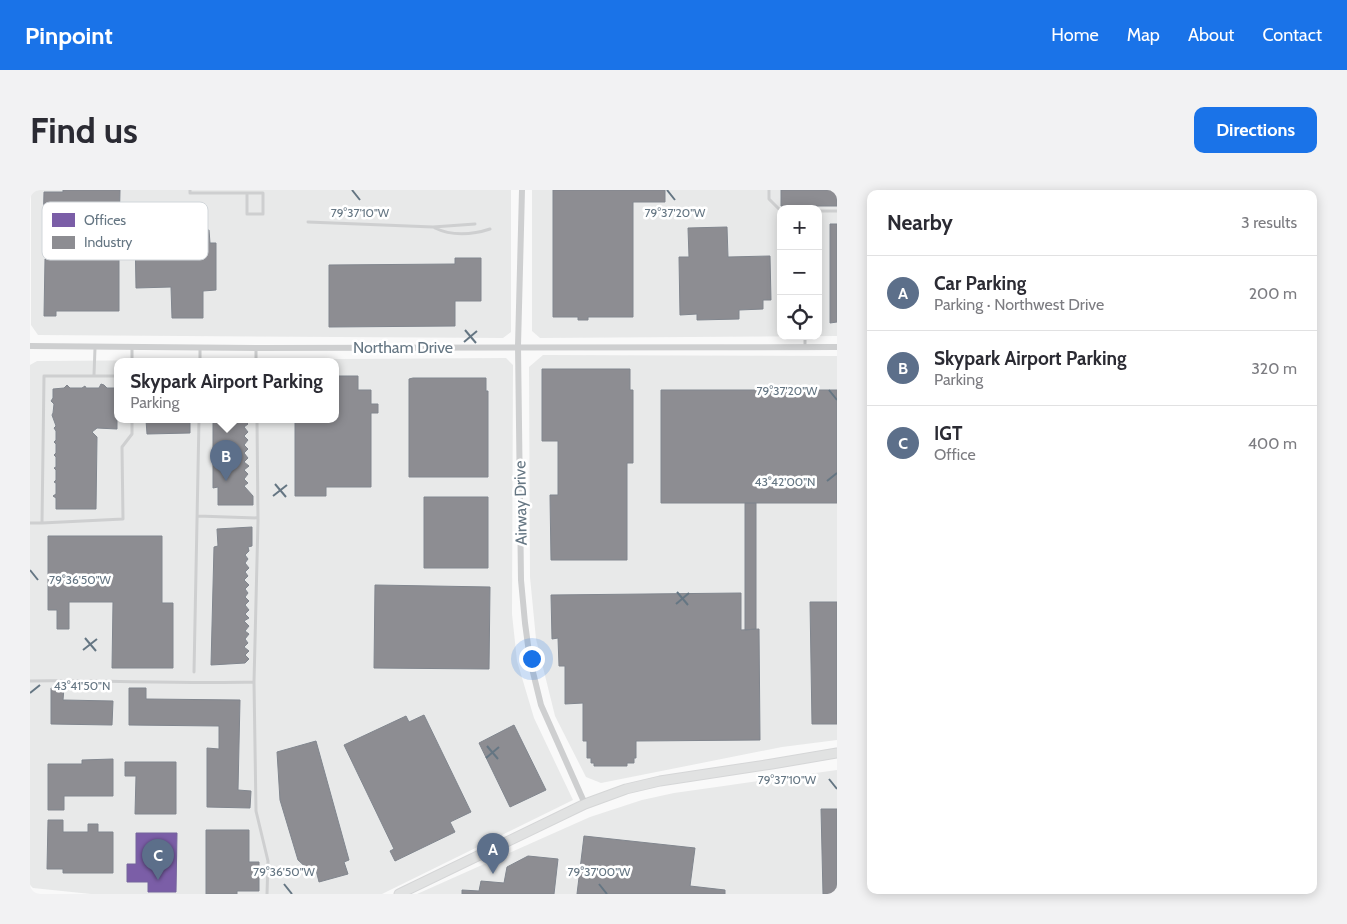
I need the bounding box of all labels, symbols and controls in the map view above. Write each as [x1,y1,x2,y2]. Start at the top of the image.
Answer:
text: Pinpoint [25,21,113,50]
text: Home [1051,24,1099,46]
text: Map [1127,24,1160,46]
text: About [1188,24,1234,46]
text: Contact [1262,24,1322,46]
button: Directions [1194,107,1317,153]
text: Find us [30,109,138,152]
legend [42,202,208,260]
text: 79°37'10"W [331,205,390,220]
text: 79°37'20"W [645,205,706,220]
map controls [777,205,822,340]
button: + [777,205,822,250]
text: Nearby [887,210,953,235]
text: Offices [84,211,126,229]
text: 3 results [1241,213,1297,232]
text: Industry [84,233,132,251]
button: − [777,250,822,295]
text: Car Parking [934,272,1026,295]
text: A [898,284,908,303]
text: 200 m [1249,284,1297,303]
button: locate [777,295,822,340]
text: Parking · Northwest Drive [934,295,1104,314]
street label: Northam Drive [353,338,453,357]
text: Skypark Airport Parking [934,347,1127,370]
popup [114,358,339,423]
text: B [898,359,908,378]
text: 320 m [1251,359,1297,378]
text: Skypark Airport Parking [130,370,323,393]
text: Parking [934,370,983,389]
text: 79°37'20"W [757,383,818,398]
text: Parking [130,393,179,412]
text: IGT [934,422,963,445]
text: C [898,434,908,453]
text: 400 m [1248,434,1297,453]
pin: B [210,440,242,481]
text: Office [934,445,976,464]
street label: Airway Drive [510,460,531,546]
text: 43°42'00"N [755,474,815,489]
text: 79°36'50"W [49,572,112,587]
your location [519,646,545,672]
text: 43°41'50"N [54,678,110,693]
text: 79°37'10"W [758,772,817,787]
pin: A [477,833,509,874]
pin: C [142,839,174,880]
text: 79°36'50"W [253,864,316,879]
text: 79°37'00"W [568,864,631,879]

